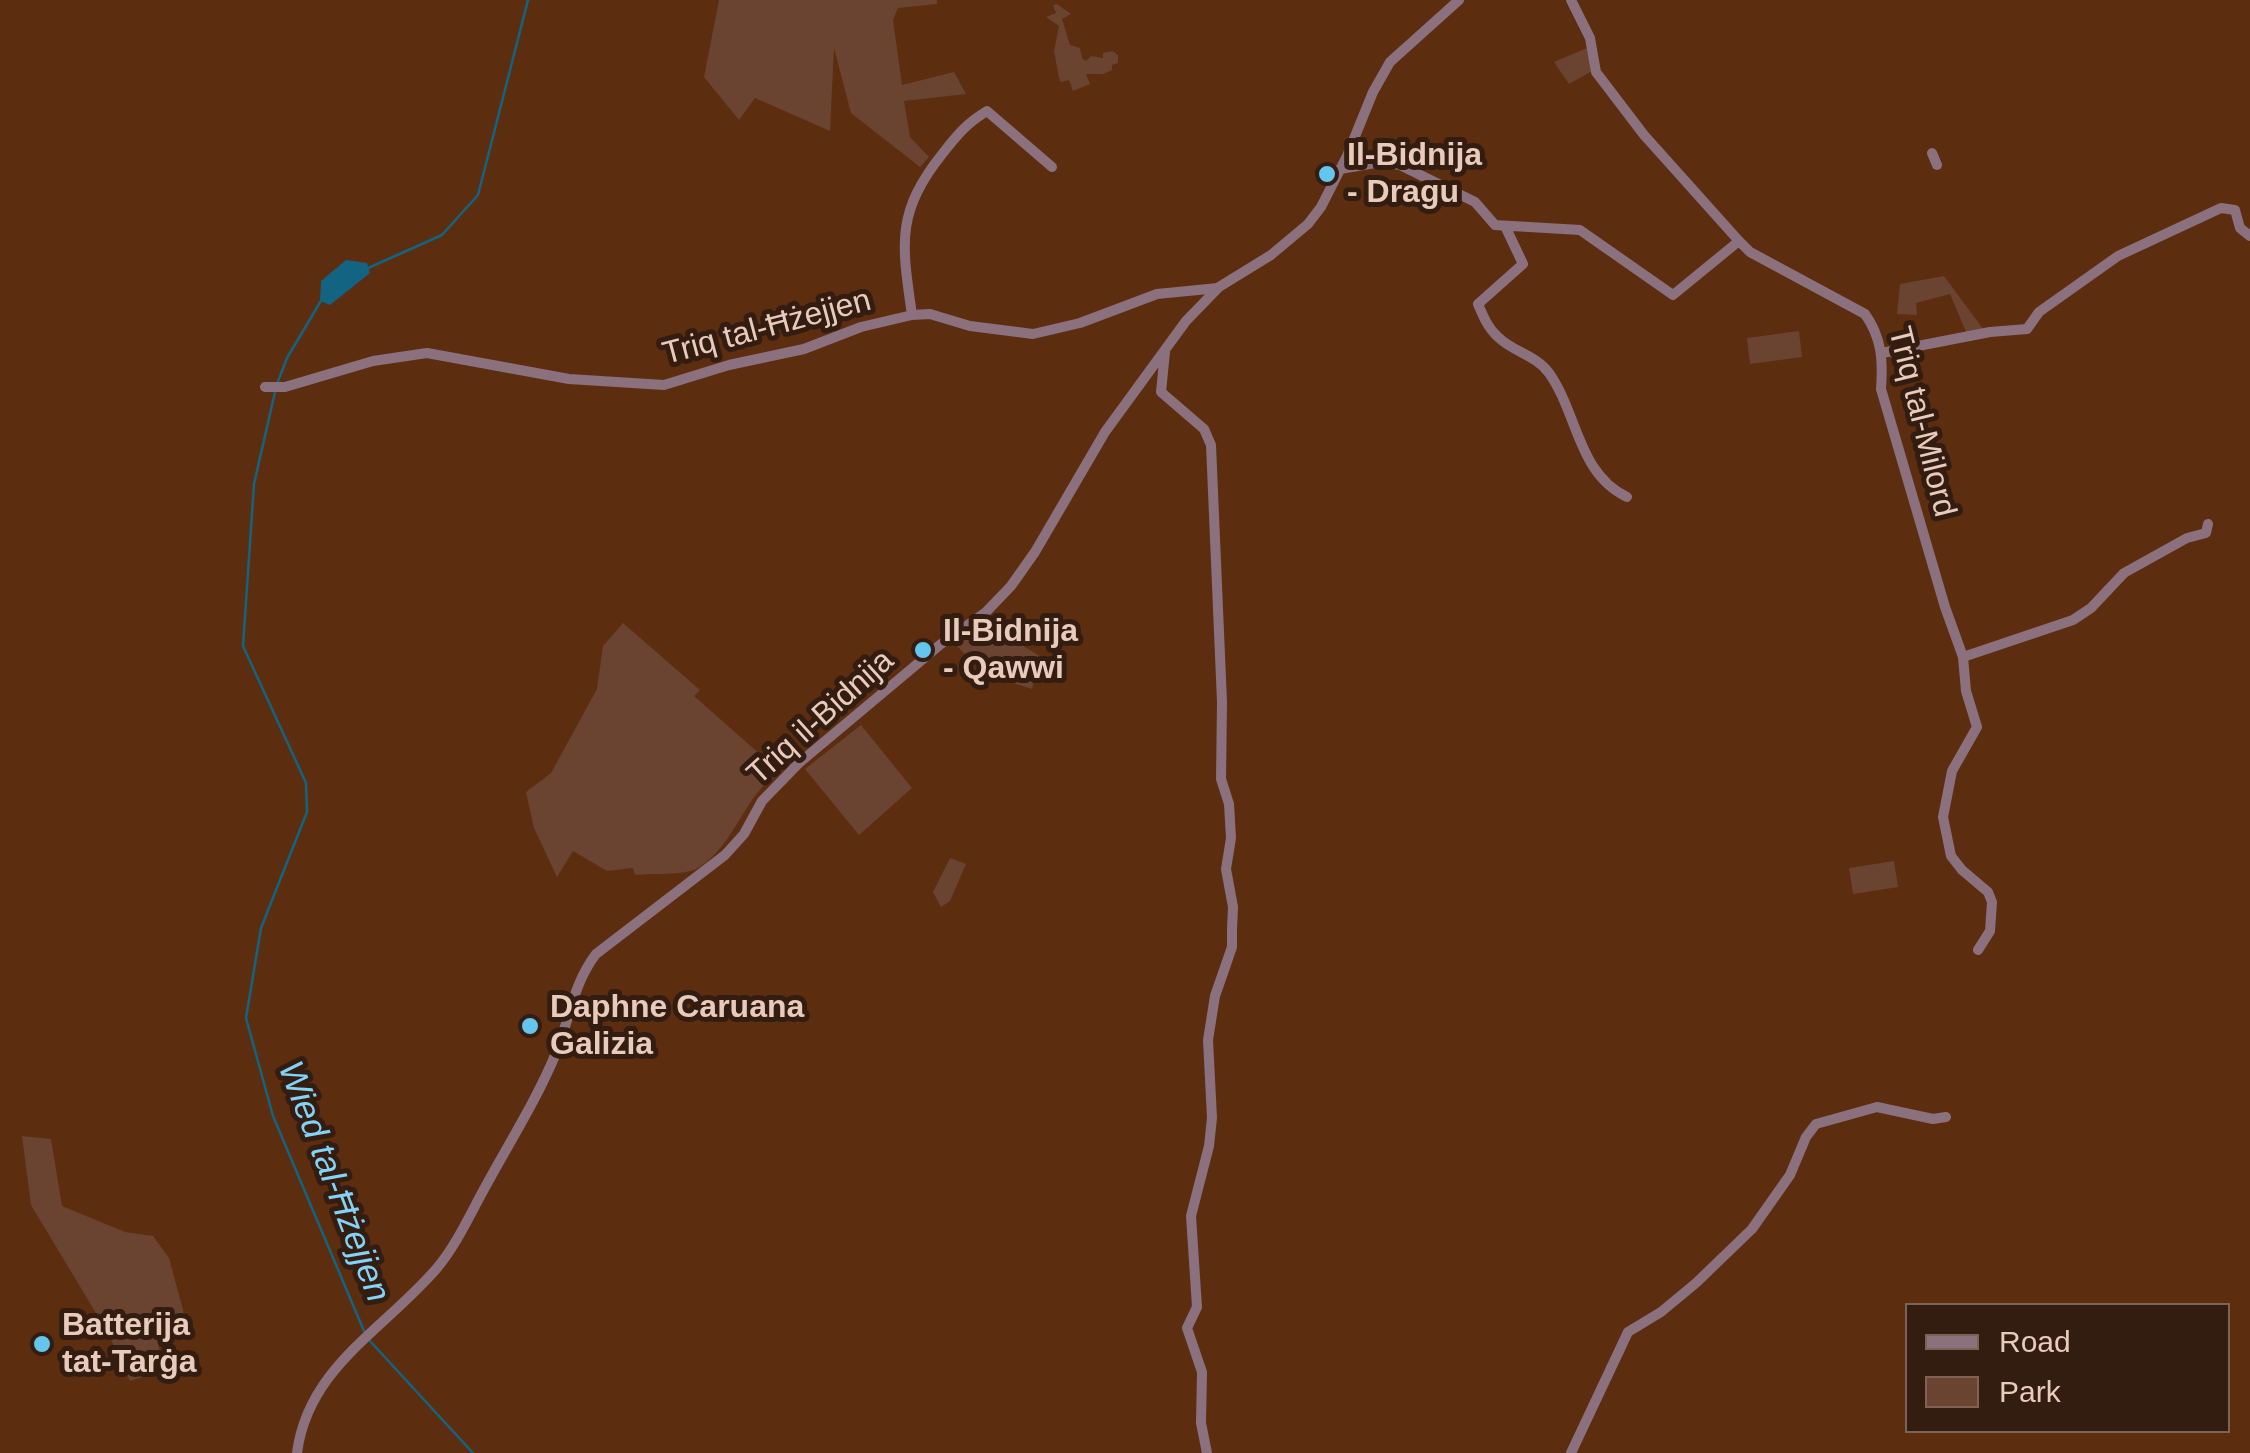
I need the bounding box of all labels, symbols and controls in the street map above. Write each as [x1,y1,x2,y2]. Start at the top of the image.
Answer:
place label: Il-Bidnija - Dragu [1347,137,1482,212]
marker: Il-Bidnija - Dragu [1316,163,1338,185]
street label: Triq tal-Ħżejjen [659,282,875,374]
street label: Triq tal-Milord [1879,323,1963,521]
place label: Il-Bidnija - Qawwi [943,613,1078,688]
marker: Il-Bidnija - Qawwi [912,639,934,661]
street label: Triq il-Bidnija [740,642,902,794]
place label: Daphne Caruana Galizia [550,989,804,1064]
marker: Daphne Caruana Galizia [519,1015,541,1037]
water label: Wied tal-Ħżejjen [268,1056,398,1308]
legend [1905,1303,2230,1433]
place label: Batterija tat-Tarġa [62,1307,197,1382]
text: Road [1999,1325,2071,1358]
marker: Batterija tat-Tarġa [31,1333,53,1355]
text: Park [1999,1375,2061,1408]

